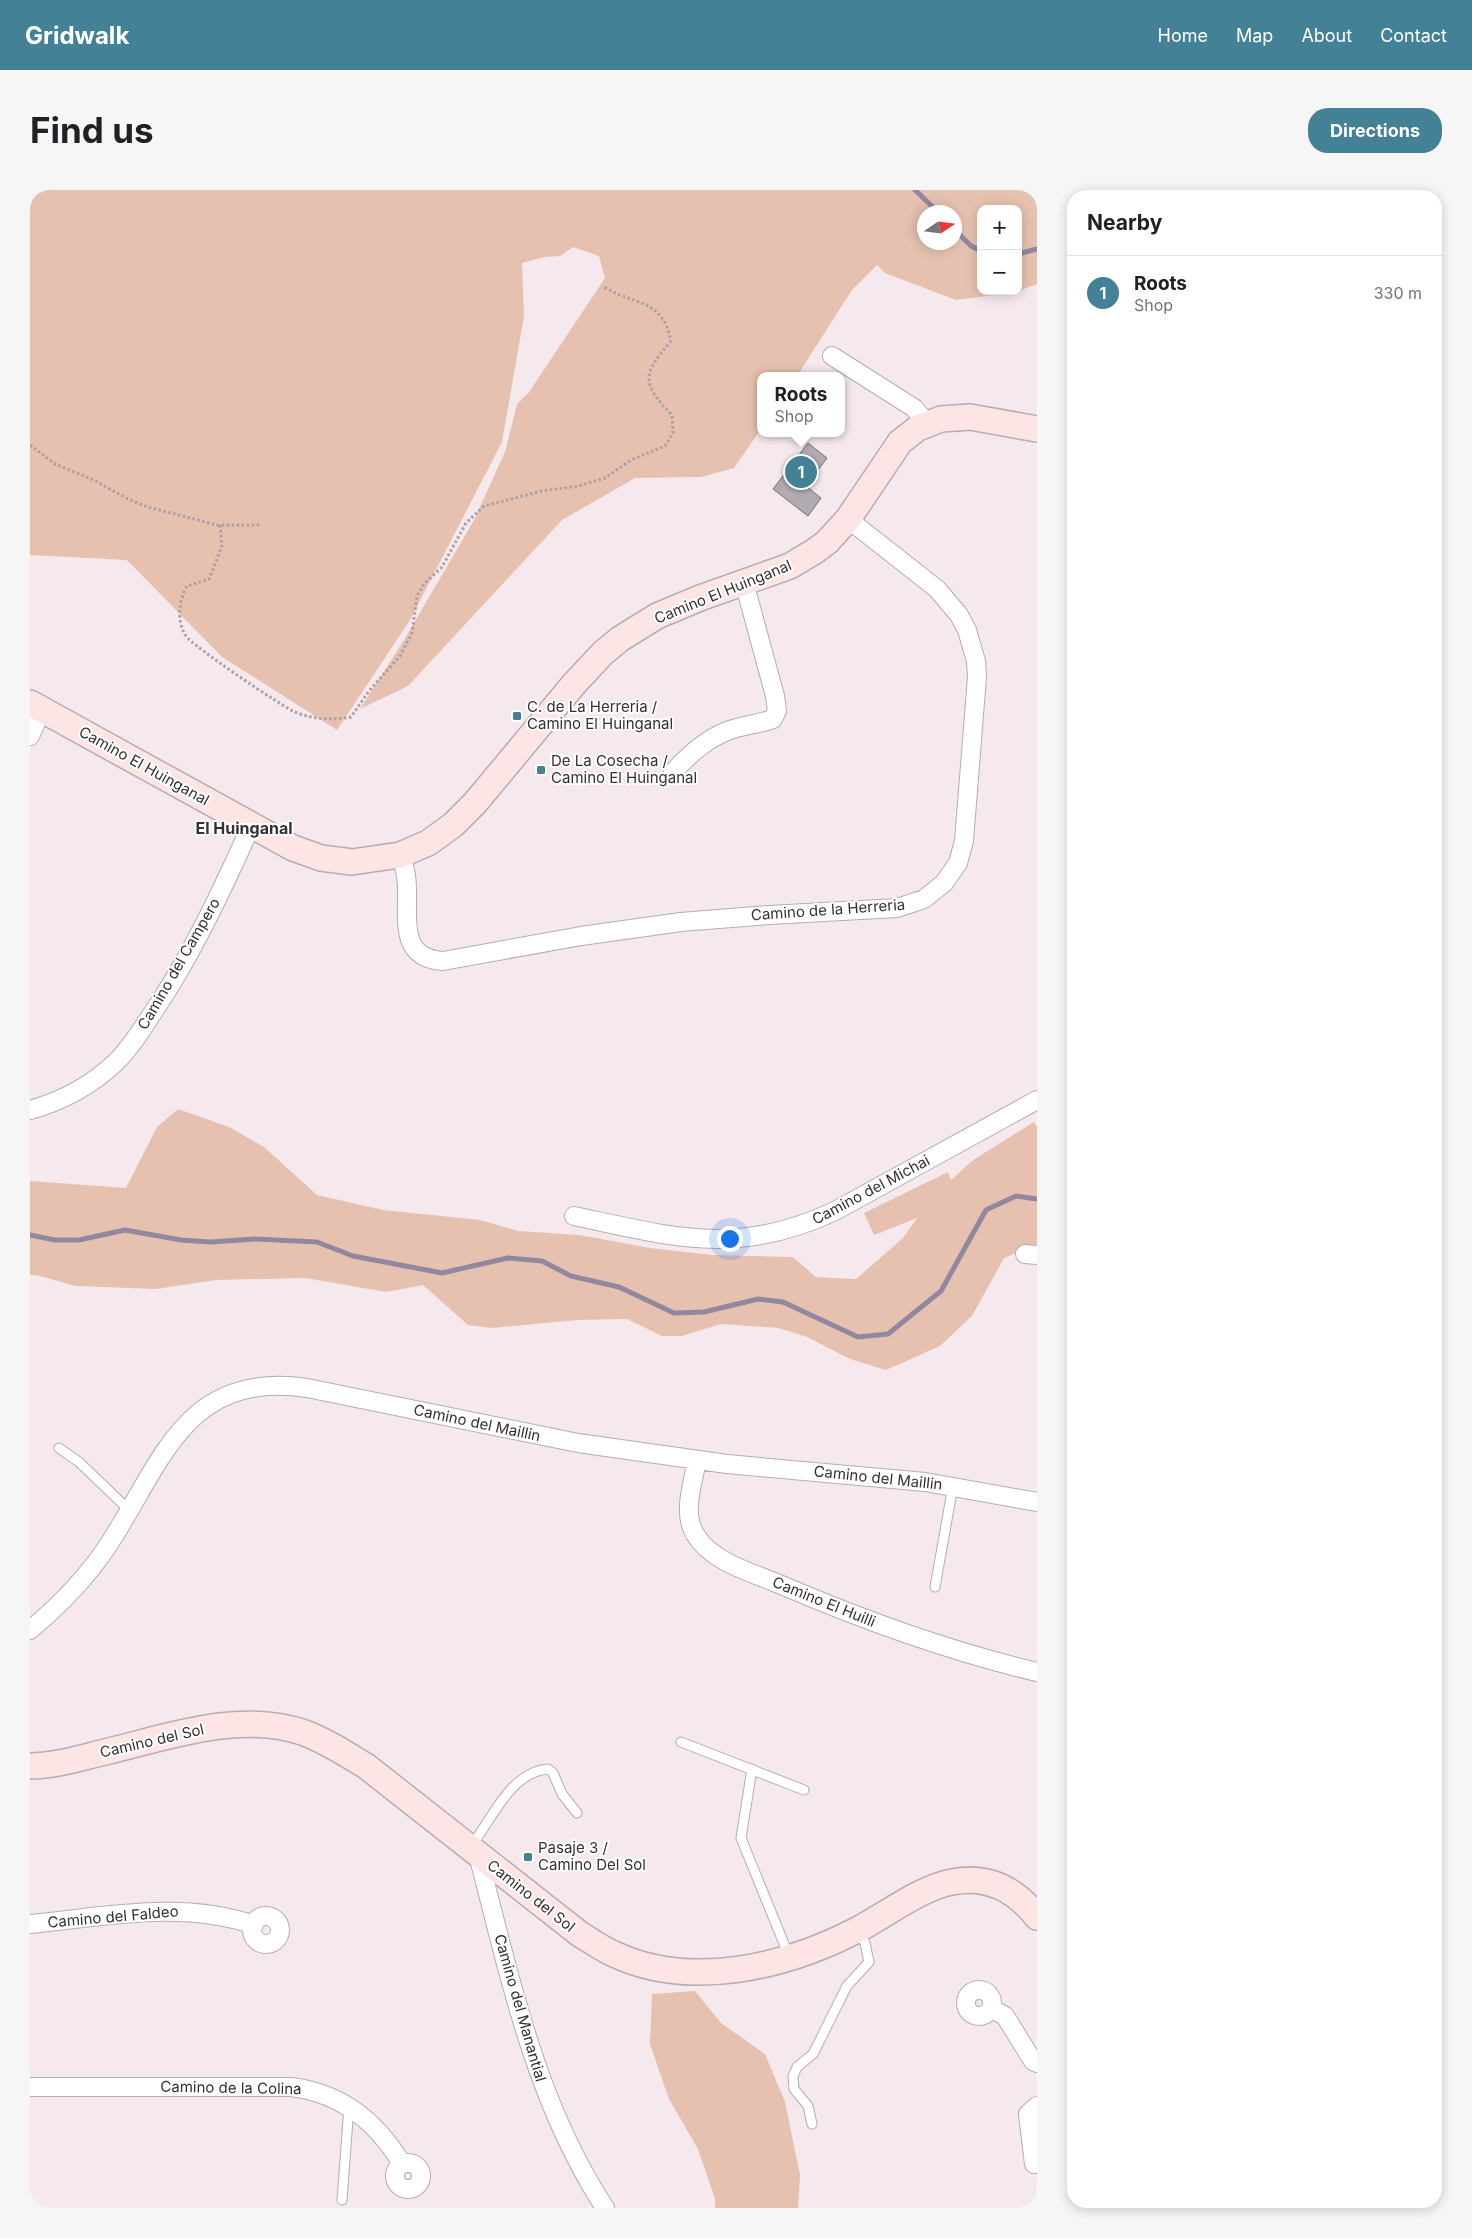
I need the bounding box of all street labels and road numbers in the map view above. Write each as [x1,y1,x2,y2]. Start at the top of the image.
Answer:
street label: Camino El Huinganal [651,555,794,628]
street label: Camino El Huinganal [76,722,213,809]
street label: Camino del Campero [133,895,224,1033]
street label: Camino de la Herreria [750,895,906,924]
street label: Camino del Michai [809,1150,933,1229]
street label: Camino del Maillin [412,1400,542,1445]
street label: Camino del Maillin [813,1461,943,1494]
street label: Camino El Huilli [770,1572,879,1631]
street label: Camino del Sol [98,1719,206,1762]
street label: Camino del Sol [484,1855,579,1936]
street label: Camino del Faldeo [47,1901,179,1932]
street label: Camino del Manantial [490,1932,551,2084]
street label: Camino de la Colina [160,2077,302,2098]

